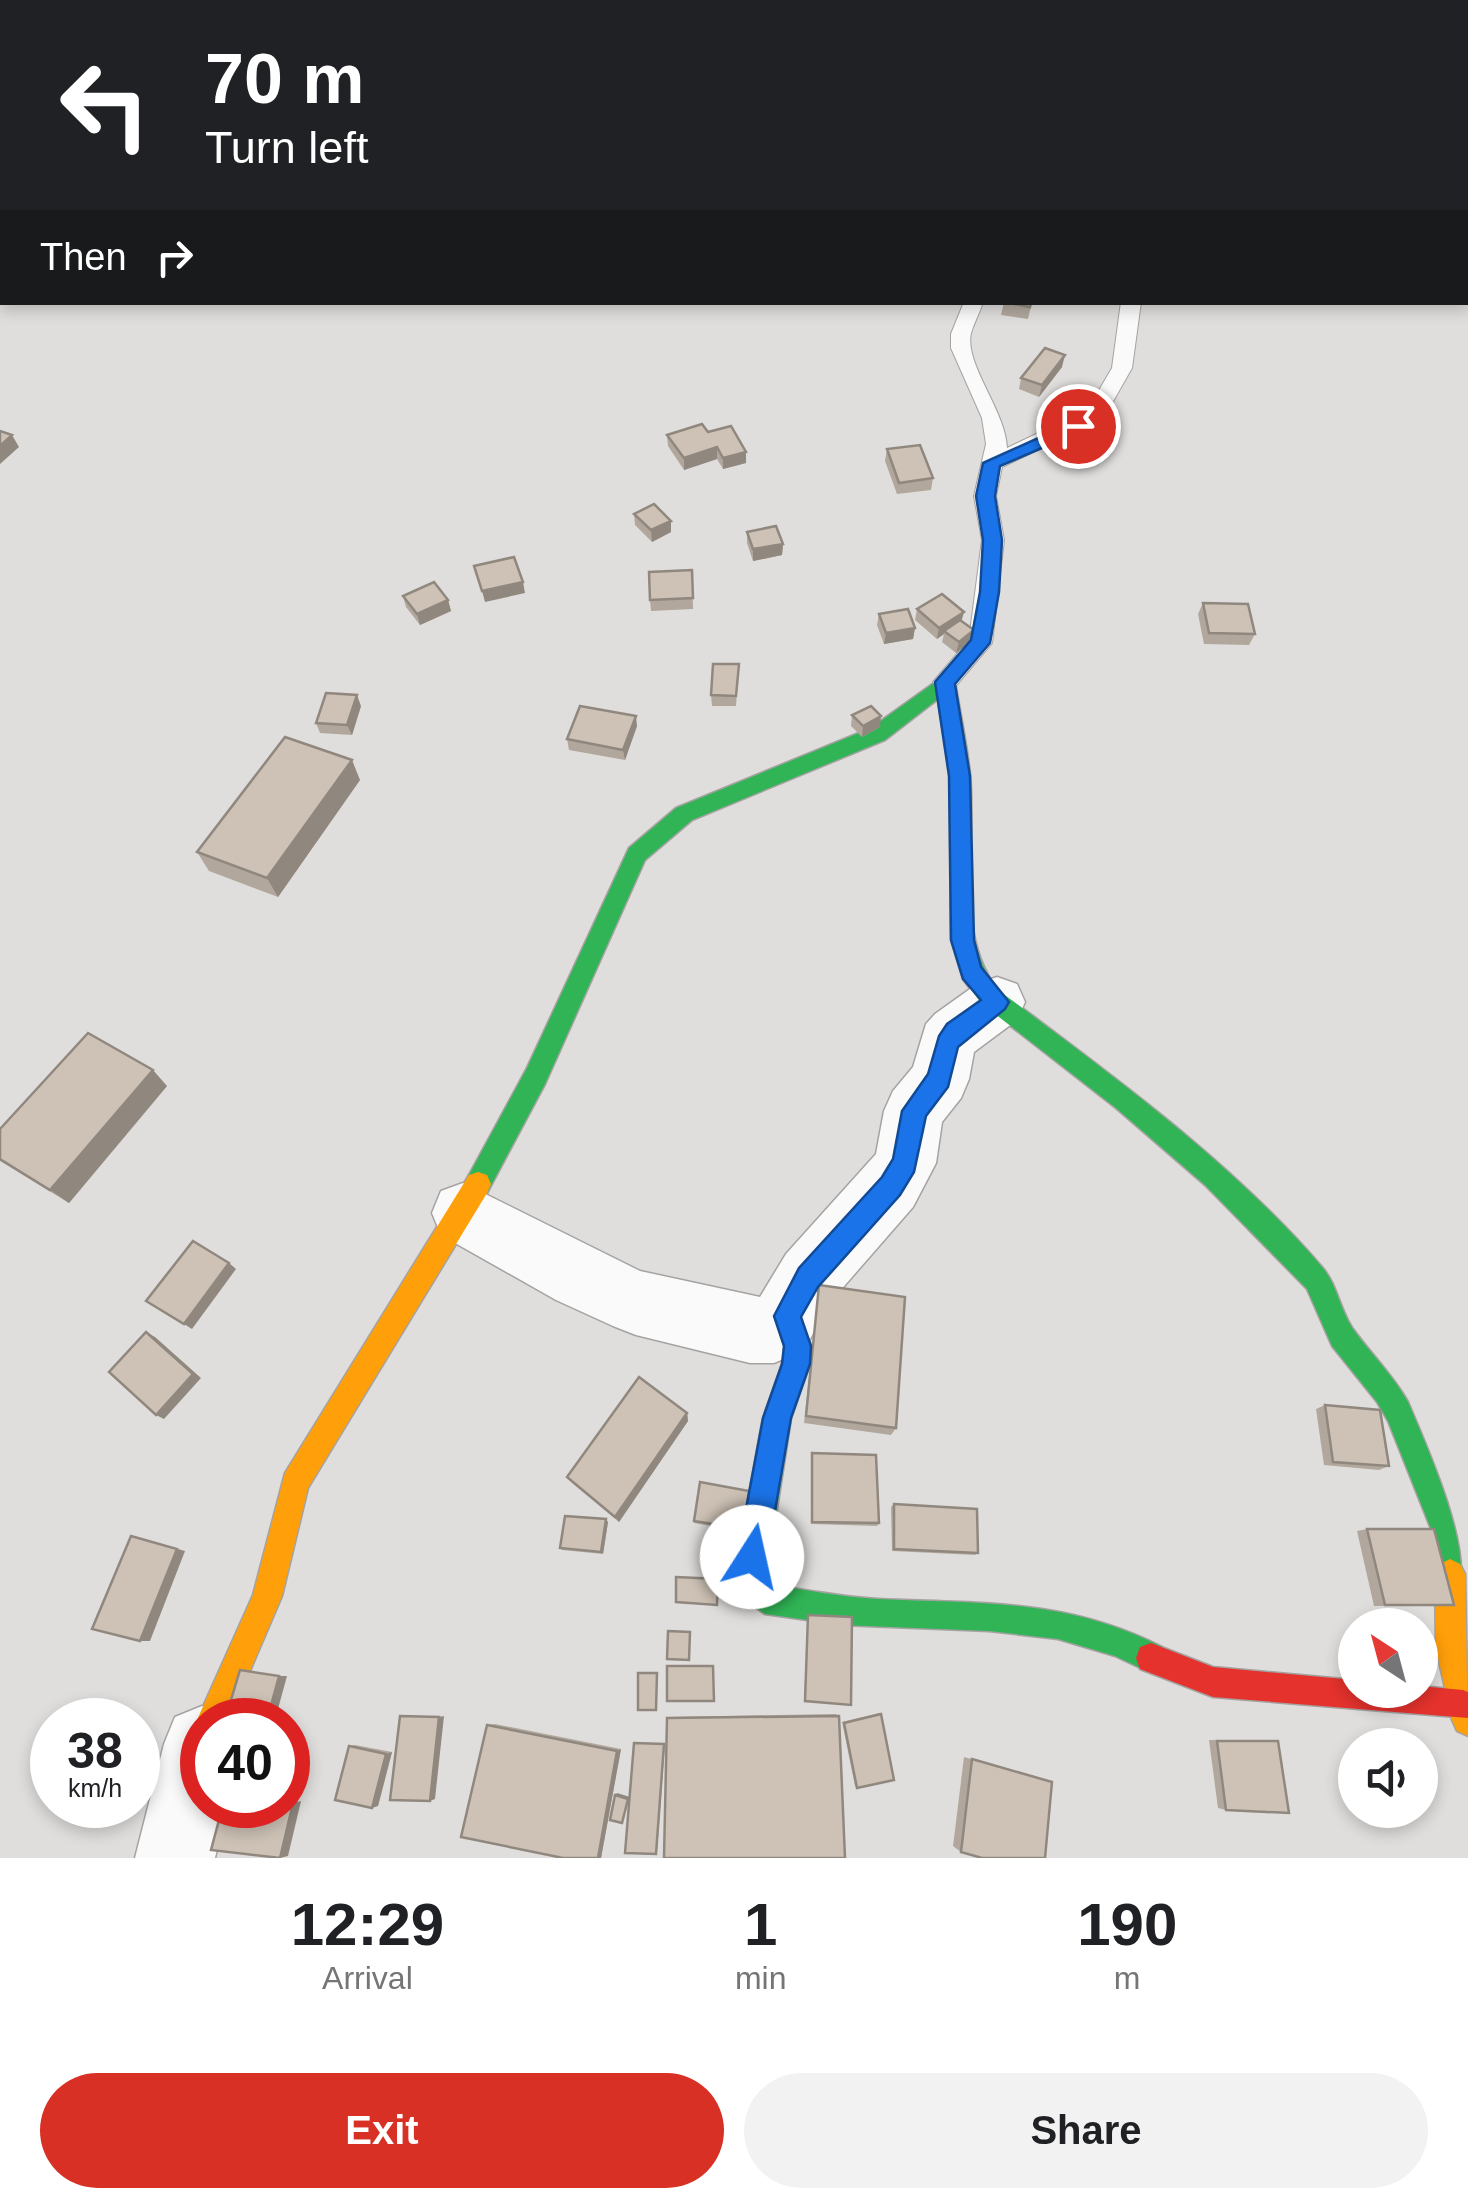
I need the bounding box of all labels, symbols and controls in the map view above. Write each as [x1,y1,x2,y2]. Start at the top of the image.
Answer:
icon: left [40,40,170,170]
text: 70 m [205,40,365,118]
text: Turn left [205,122,368,173]
icon: right [147,230,202,285]
text: Then [40,236,127,278]
pin [1036,384,1121,469]
icon: arrive [1051,399,1106,454]
position arrow [700,1505,804,1609]
north arrow [1338,1608,1438,1708]
map controls [1338,1608,1438,1828]
speed limit sign: 40 [180,1698,310,1828]
text: 38 [67,1723,123,1779]
button: sound [1338,1728,1438,1828]
text: km/h [68,1774,122,1802]
text: 12:29 [291,1891,444,1958]
text: 1 [744,1891,777,1958]
text: 190 [1077,1891,1177,1958]
text: Arrival [322,1960,413,1996]
text: min [735,1960,786,1996]
text: m [1114,1960,1141,1996]
button: Exit [40,2073,724,2188]
button: Share [744,2073,1428,2188]

